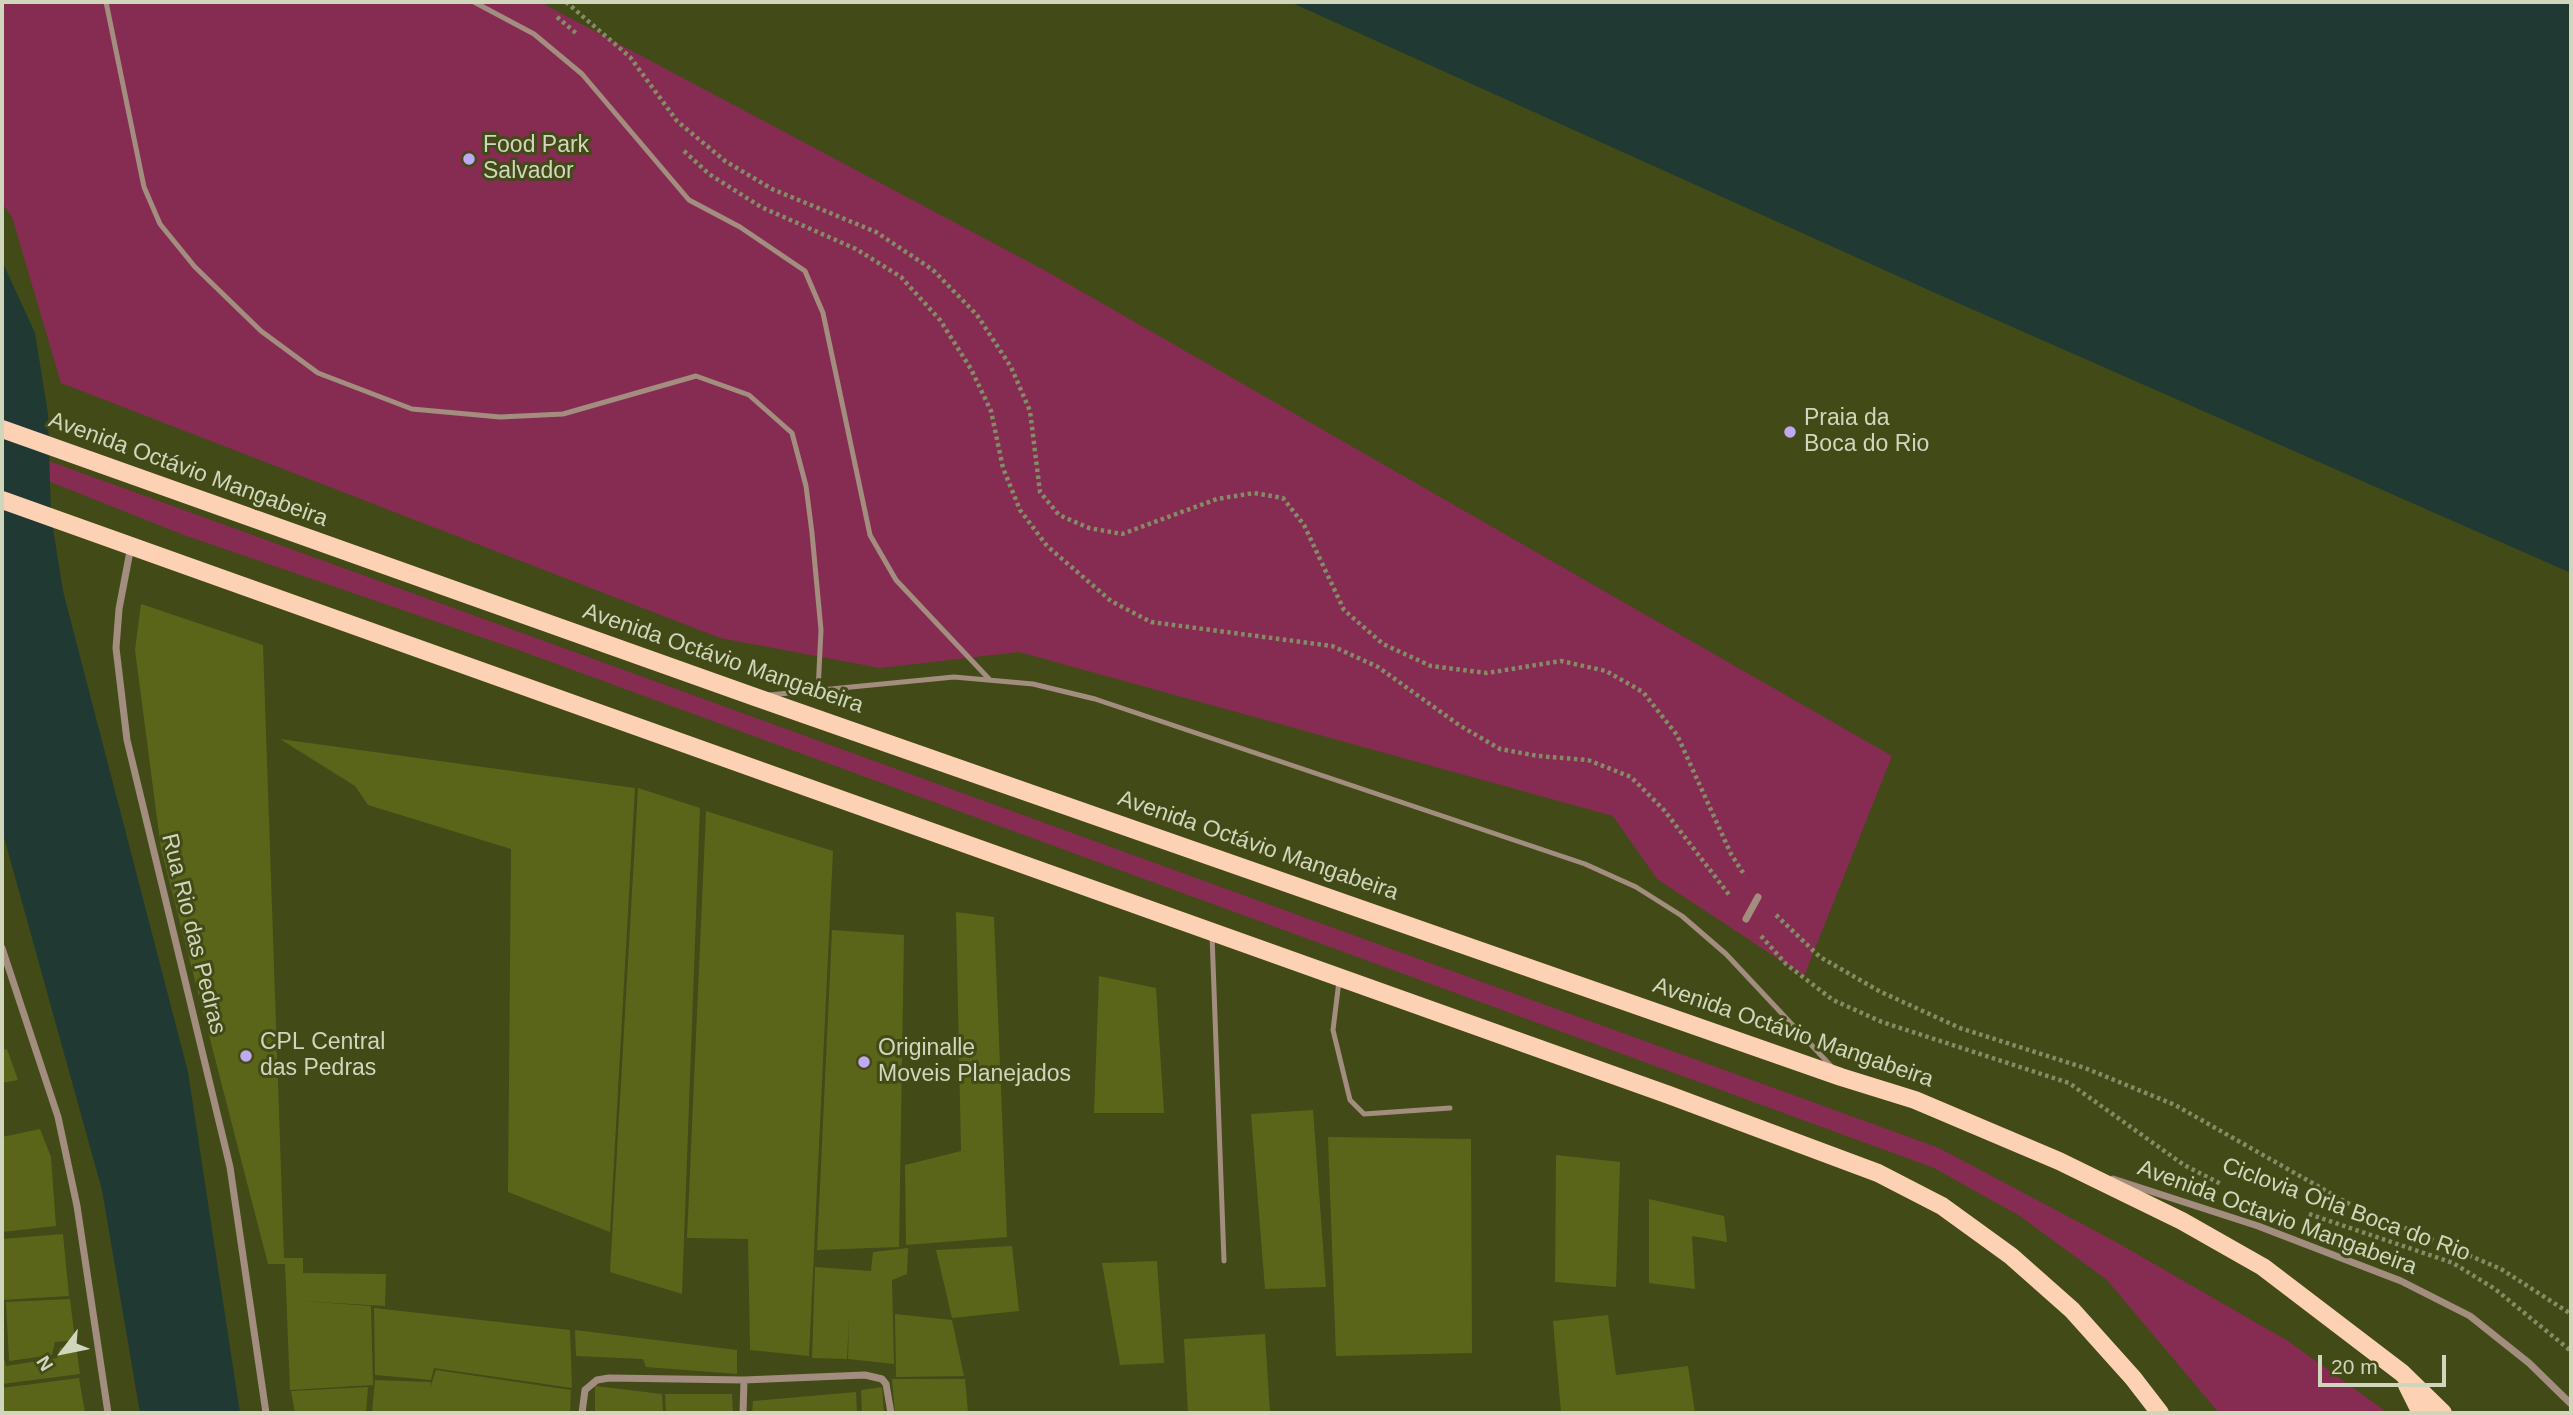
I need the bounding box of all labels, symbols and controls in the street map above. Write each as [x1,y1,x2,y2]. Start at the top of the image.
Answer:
place label: Food Park Salvador [483,132,589,186]
marker: Food Park Salvador [461,151,477,167]
place label: Praia da Boca do Rio [1804,405,1929,459]
street label: Avenida Octávio Mangabeira [45,407,331,533]
marker: Praia da Boca do Rio [1782,424,1798,440]
street label: Avenida Octávio Mangabeira [579,598,867,720]
street label: Avenida Octávio Mangabeira [1114,785,1402,907]
street label: Rua Rio das Pedras [155,831,231,1037]
street label: Avenida Octávio Mangabeira [1649,972,1937,1094]
place label: CPL Central das Pedras [260,1029,385,1083]
place label: Originalle Moveis Planejados [878,1035,1071,1089]
marker: CPL Central das Pedras [238,1048,254,1064]
marker: Originalle Moveis Planejados [856,1054,872,1070]
street label: Ciclovia Orla Boca do Rio [2218,1152,2474,1268]
street label: Avenida Octavio Mangabeira [2134,1155,2420,1281]
north arrow [28,1317,98,1387]
scale bar [2321,1342,2449,1386]
text: N [32,1352,57,1375]
text: 20 m [2331,1355,2378,1378]

